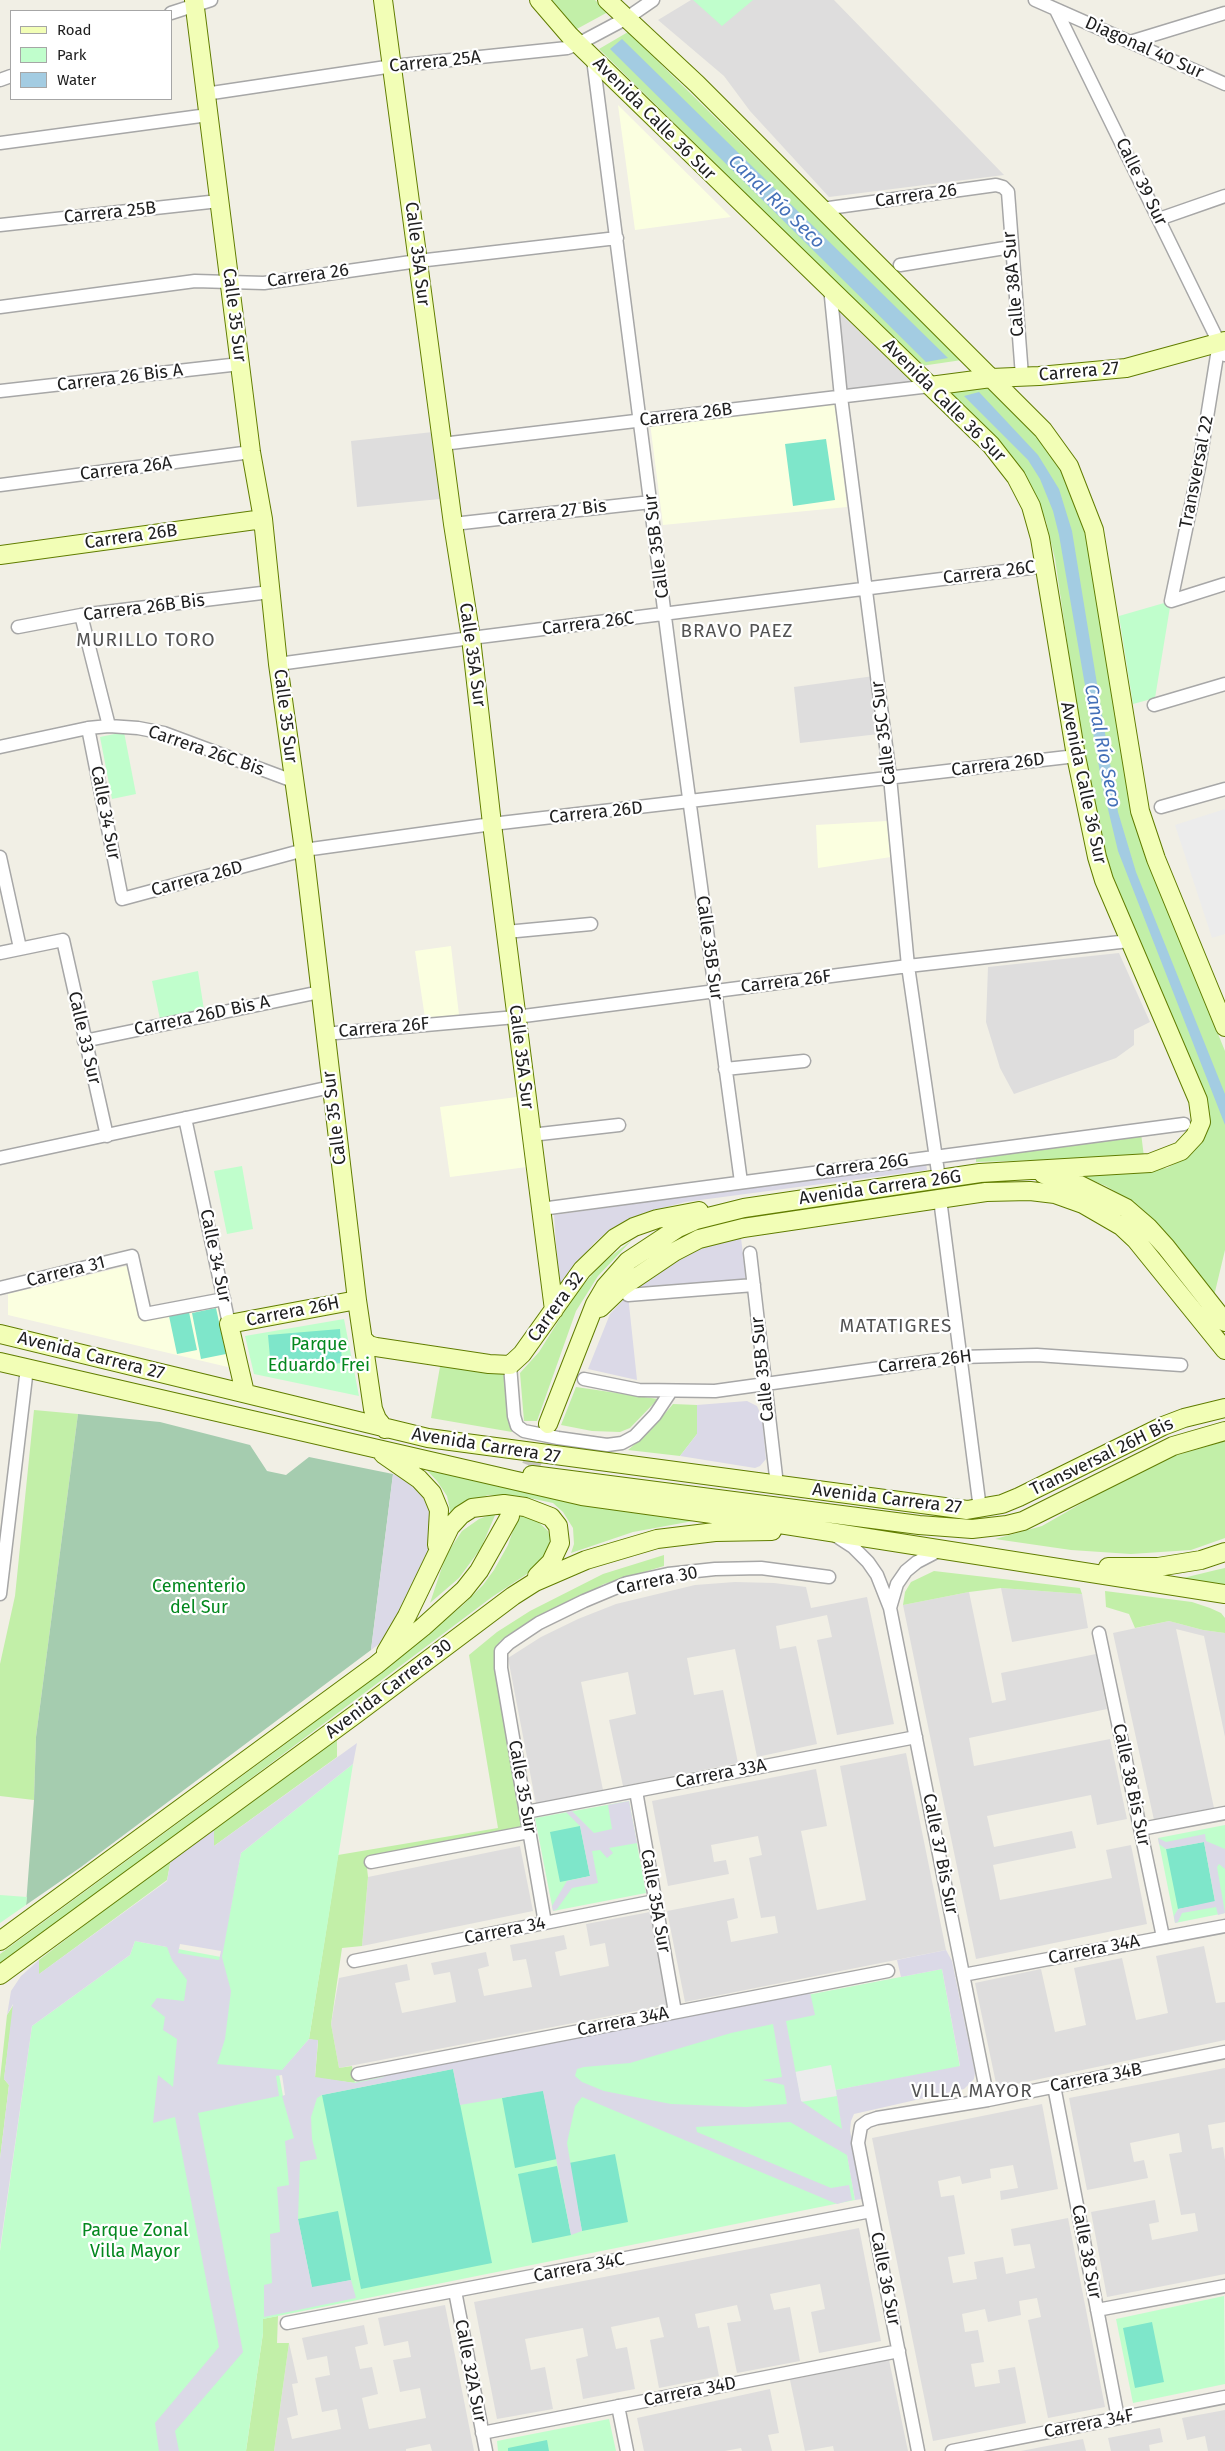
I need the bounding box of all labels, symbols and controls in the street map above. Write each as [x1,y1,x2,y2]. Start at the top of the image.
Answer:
legend [10,10,172,100]
street label: Diagonal 40 Sur [1081,12,1207,84]
text: Road [57,21,92,39]
text: Park [57,46,87,64]
street label: Carrera 25A [388,46,482,78]
street label: Avenida Calle 36 Sur [588,53,720,185]
text: Water [57,71,96,89]
street label: Calle 39 Sur [1111,135,1171,229]
water label: Canal Río Seco [723,150,829,254]
street label: Carrera 26 [874,180,958,212]
street label: Carrera 25B [63,197,157,229]
street label: Calle 35A Sur [400,201,434,307]
street label: Calle 38A Sur [999,230,1029,338]
street label: Carrera 26 [266,260,350,292]
street label: Calle 35 Sur [218,267,250,363]
street label: Avenida Calle 36 Sur [878,335,1010,467]
street label: Carrera 27 [1038,358,1120,386]
street label: Carrera 26 Bis A [56,360,184,396]
street label: Carrera 26B [638,399,734,431]
street label: Transversal 22 [1175,414,1219,530]
street label: Carrera 26A [79,453,173,485]
street label: Calle 35B Sur [640,492,674,600]
street label: Carrera 27 Bis [496,496,608,530]
street label: Carrera 26B [83,520,179,554]
street label: Carrera 26C [942,557,1036,589]
street label: Carrera 26B Bis [82,590,206,626]
street label: Calle 35A Sur [454,602,490,708]
street label: Carrera 26C [541,608,635,640]
district label: BRAVO PAEZ [679,621,795,643]
district label: MURILLO TORO [75,630,217,652]
street label: Calle 35 Sur [269,668,301,764]
street label: Calle 35C Sur [867,680,901,786]
water label: Canal Río Seco [1079,682,1125,810]
street label: Avenida Calle 36 Sur [1055,700,1111,866]
street label: Carrera 26C Bis [145,721,267,781]
street label: Carrera 26D [950,749,1046,781]
street label: Calle 34 Sur [85,764,125,862]
street label: Carrera 26D [548,797,644,829]
street label: Carrera 26D [149,856,245,902]
street label: Calle 35B Sur [691,894,727,1002]
street label: Carrera 26F [739,966,833,998]
street label: Calle 33 Sur [63,990,105,1086]
street label: Carrera 26D Bis A [132,991,272,1041]
street label: Calle 35A Sur [504,1004,538,1110]
street label: Carrera 26F [338,1013,430,1043]
street label: Calle 35 Sur [319,1070,351,1166]
street label: Carrera 26G [814,1150,910,1182]
street label: Avenida Carrera 26G [798,1166,962,1210]
street label: Calle 34 Sur [195,1207,235,1305]
street label: Carrera 31 [25,1252,107,1292]
street label: Carrera 32 [523,1268,589,1346]
street label: Carrera 26H [245,1292,341,1332]
street label: Calle 35B Sur [747,1315,779,1423]
district label: MATATIGRES [838,1316,954,1338]
street label: Avenida Carrera 27 [15,1327,167,1385]
park label: Parque Eduardo Frei [268,1334,370,1376]
street label: Carrera 26H [877,1346,973,1378]
street label: Transversal 26H Bis [1027,1413,1177,1501]
street label: Avenida Carrera 27 [410,1424,562,1468]
street label: Avenida Carrera 27 [811,1479,963,1519]
street label: Carrera 30 [614,1562,700,1600]
park label: Cementerio del Sur [152,1576,246,1618]
street label: Avenida Carrera 30 [322,1634,456,1744]
street label: Calle 38 Bis Sur [1107,1722,1155,1848]
street label: Calle 35 Sur [503,1739,541,1835]
street label: Carrera 33A [674,1755,768,1793]
street label: Calle 37 Bis Sur [918,1792,962,1916]
street label: Calle 35A Sur [635,1847,675,1955]
street label: Carrera 34 [463,1913,547,1949]
street label: Carrera 34A [1047,1931,1141,1969]
street label: Carrera 34A [576,2003,670,2041]
street label: Carrera 34B [1048,2059,1144,2097]
district label: VILLA MAYOR [910,2081,1034,2103]
street label: Calle 38 Sur [1066,2203,1106,2301]
park label: Parque Zonal Villa Mayor [82,2220,188,2262]
street label: Calle 36 Sur [865,2230,905,2328]
street label: Carrera 34C [532,2249,626,2287]
street label: Calle 32A Sur [449,2318,491,2424]
street label: Carrera 34D [642,2372,738,2412]
street label: Carrera 34F [1042,2405,1136,2443]

